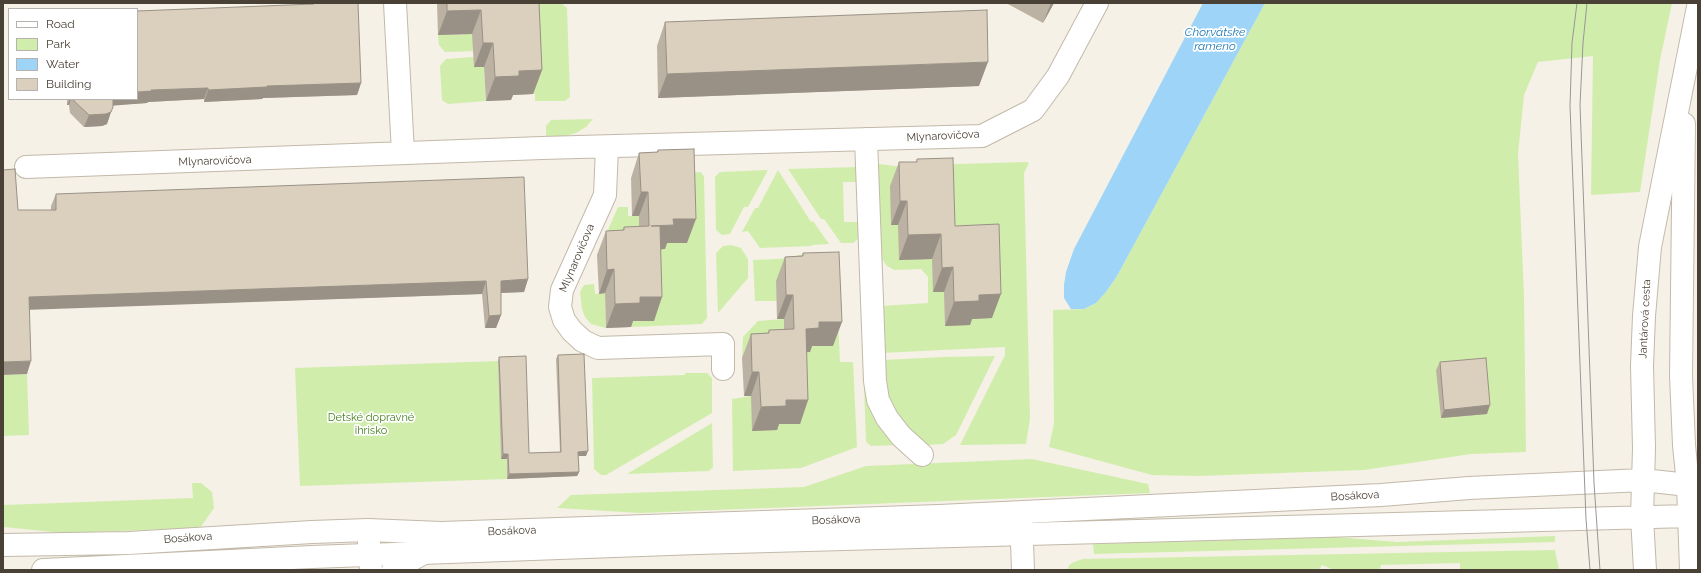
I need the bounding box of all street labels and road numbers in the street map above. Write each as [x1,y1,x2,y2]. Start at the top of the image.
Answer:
street label: Mlynarovičova [906,127,980,145]
street label: Mlynarovičova [178,153,252,169]
street label: Mlynarovičova [557,222,597,294]
street label: Jantárová cesta [1636,279,1654,359]
street label: Bosákova [1330,488,1380,504]
street label: Bosákova [811,513,861,527]
street label: Bosákova [487,524,537,538]
street label: Bosákova [163,530,213,546]

